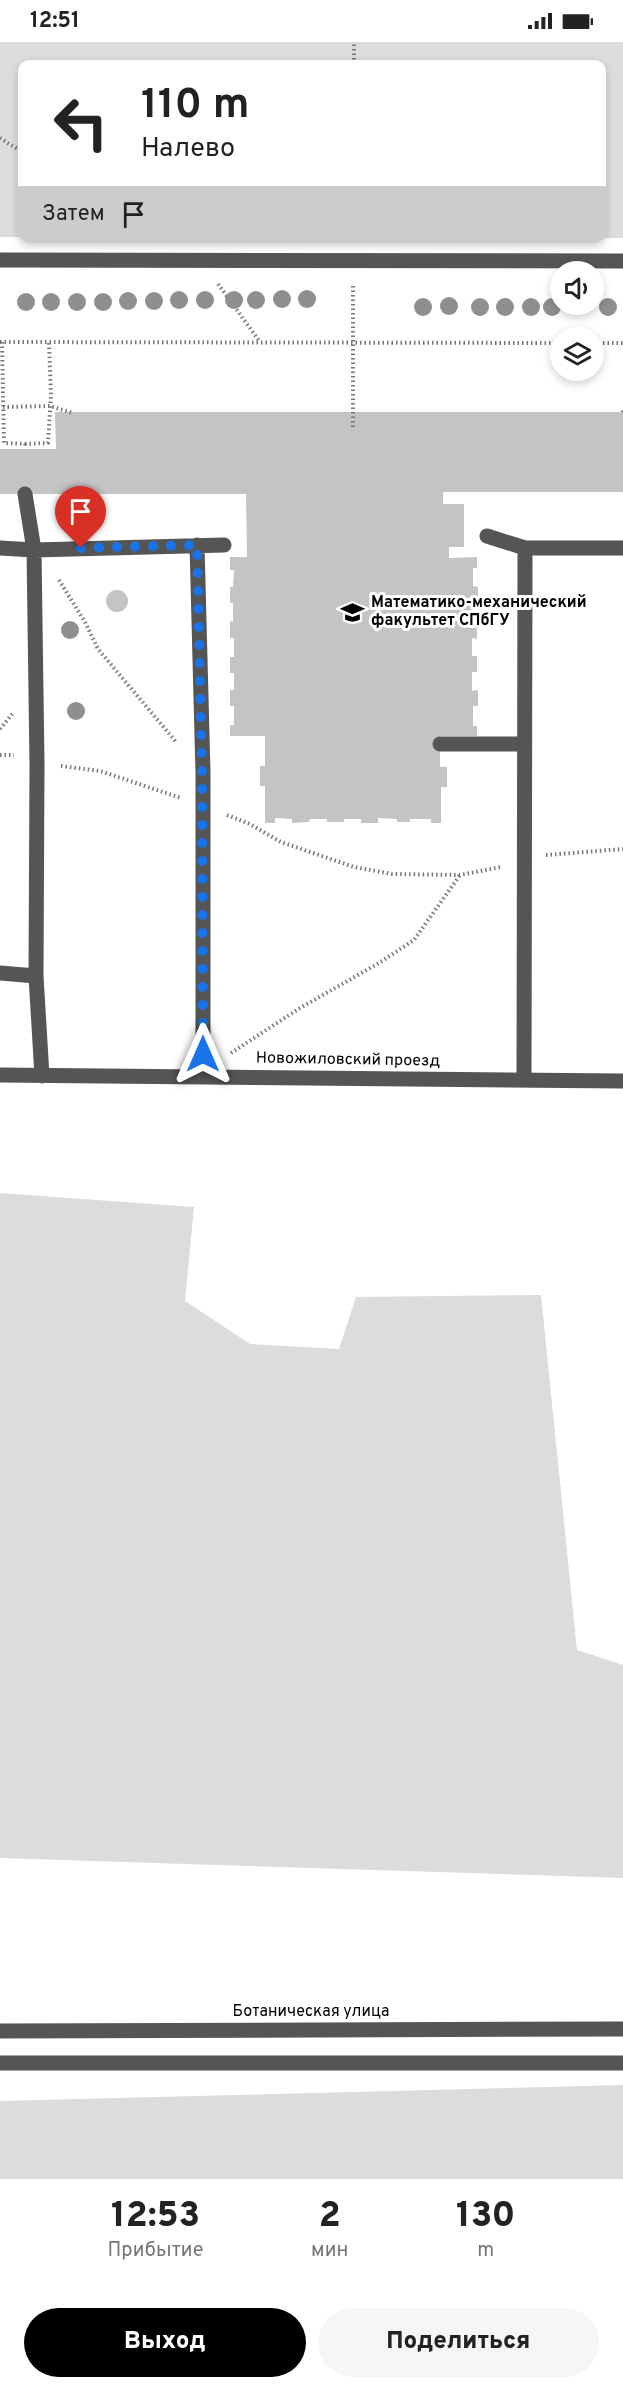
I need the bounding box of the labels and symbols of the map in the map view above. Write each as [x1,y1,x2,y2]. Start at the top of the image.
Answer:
pin [55,486,106,548]
place label: Математико-механический факультет СПбГУ [371,593,587,631]
school or university icon: Математико-механический факультет СПбГУ [340,599,366,625]
position arrow [171,1022,235,1086]
street label: Новожиловский проезд [256,1048,440,1072]
street label: Ботаническая улица [233,2002,389,2022]

